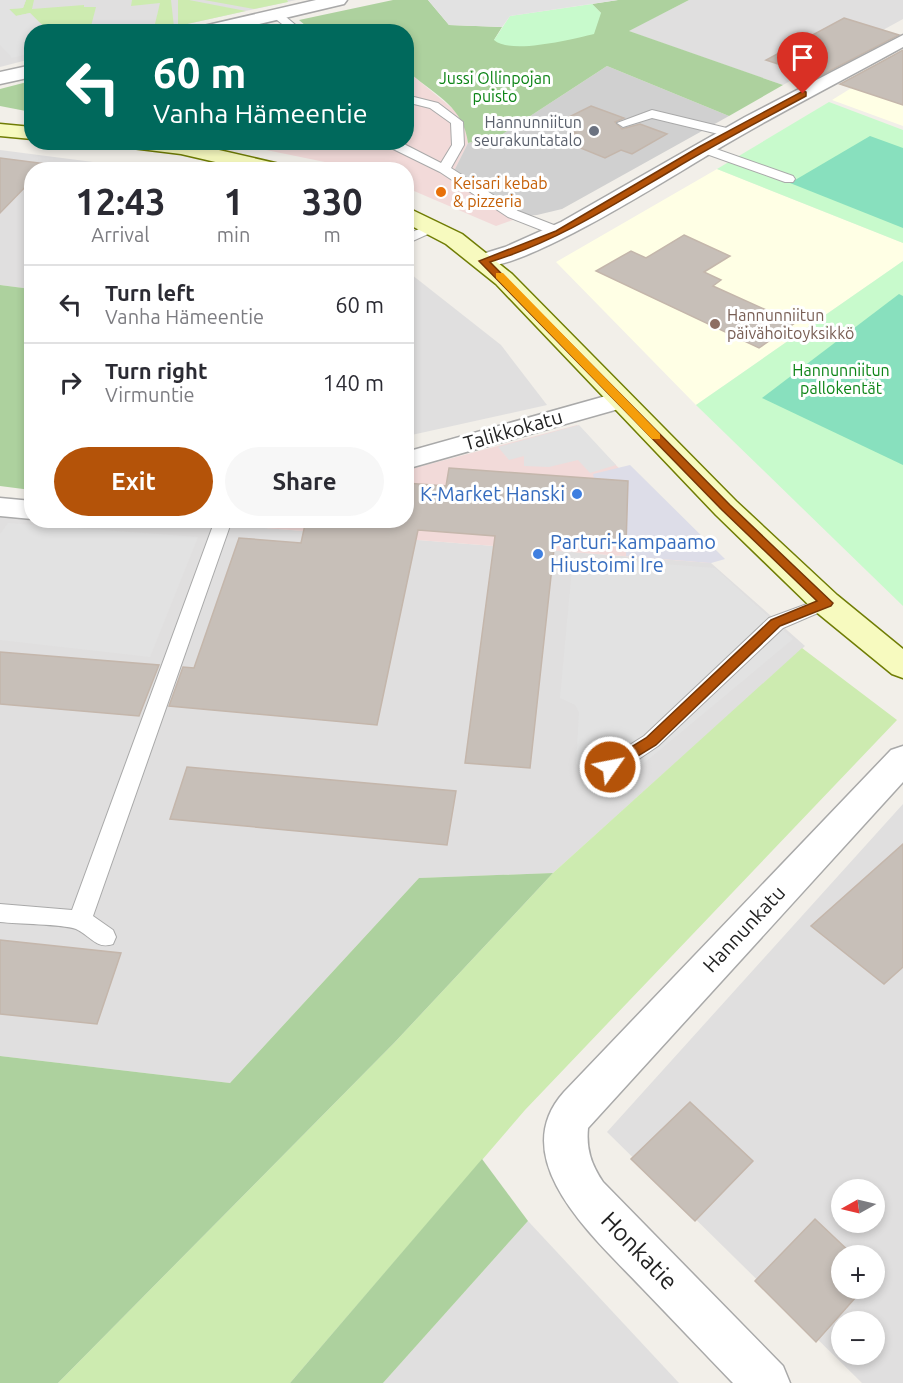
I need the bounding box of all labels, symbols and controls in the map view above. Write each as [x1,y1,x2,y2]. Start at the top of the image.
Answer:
pin [777,32,828,94]
icon: arrive [786,41,819,74]
icon: left [54,48,132,126]
text: 60 m [153,49,247,96]
park label: Jussi Ollinpojan puisto [439,69,551,105]
text: Vanha Hämeentie [153,98,368,128]
place label: Hannunniitun seurakuntatalo [474,113,582,149]
marker: Hannunniitun seurakuntatalo [587,124,601,138]
place label: Keisari kebab & pizzeria [453,174,548,210]
text: 12:43 [75,181,165,222]
text: 1 [223,181,244,222]
text: 330 [302,181,363,222]
marker: Keisari kebab & pizzeria [434,185,448,199]
text: Arrival [91,223,150,246]
text: min [217,223,250,246]
text: m [324,223,341,246]
text: Turn left [105,280,195,305]
icon: left [54,288,87,321]
text: 60 m [335,292,384,317]
text: Vanha Hämeentie [105,305,264,328]
place label: Hannunniitun päivähoitoyksikkö [727,306,854,342]
marker: Hannunniitun päivähoitoyksikkö [708,317,722,331]
text: Turn right [105,358,207,383]
park label: Hannunniitun pallokentät [792,361,890,397]
icon: right [54,366,87,399]
text: 140 m [323,370,384,395]
text: Virmuntie [105,383,195,406]
street label: Talikkokatu [461,404,565,455]
button: Exit [54,447,213,516]
button: Share [225,447,384,516]
place label: K-Market Hanski [420,482,565,505]
marker: K-Market Hanski [570,487,584,501]
place label: Parturi-kampaamo Hiustoimi Ire [550,530,716,576]
marker: Parturi-kampaamo Hiustoimi Ire [531,547,545,561]
position arrow [578,735,642,799]
street label: Hannunkatu [698,881,789,977]
north arrow [831,1179,885,1233]
map controls [831,1179,885,1365]
street label: Honkatie [596,1206,683,1295]
button: + [831,1245,885,1299]
button: − [831,1311,885,1365]

